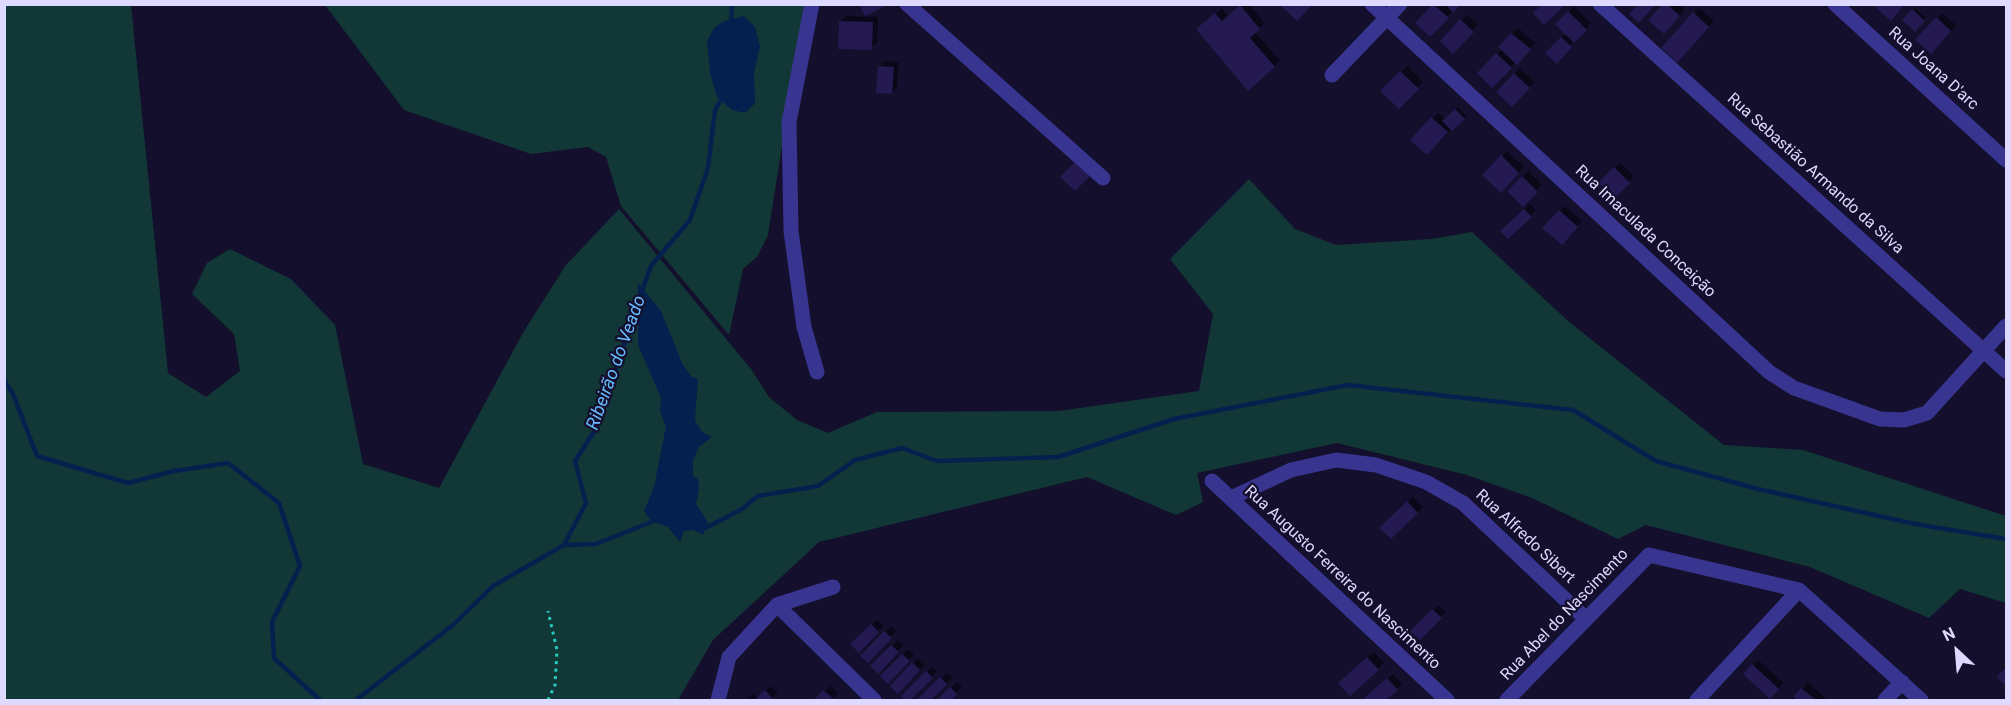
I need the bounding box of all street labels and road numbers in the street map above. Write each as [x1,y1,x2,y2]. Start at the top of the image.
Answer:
street label: Rua Joana D'arc [1884,23,1982,115]
street label: Rua Sebastião Armando da Silva [1723,90,1907,258]
street label: Rua Imaculada Conceição [1571,162,1719,302]
street label: Rua Augusto Ferreira do Nascimento [1240,482,1444,674]
street label: Rua Alfredo Sibert [1471,486,1579,588]
street label: Rua Abel do Nascimento [1497,545,1633,685]

